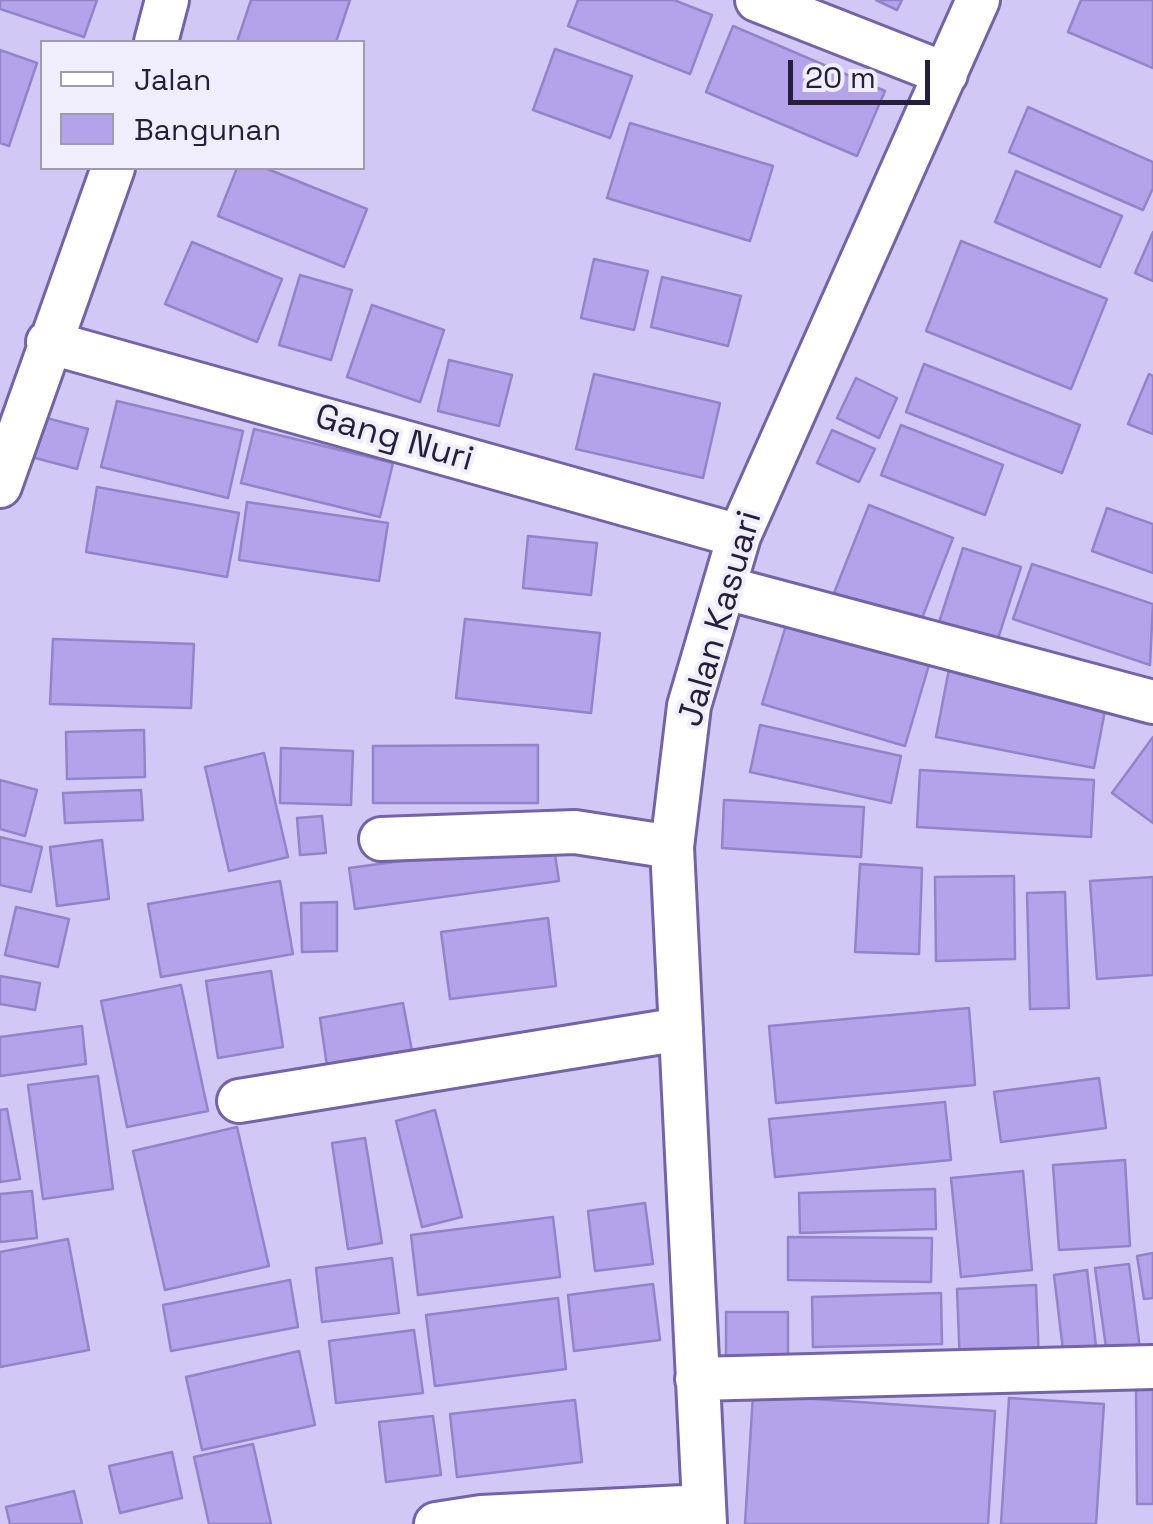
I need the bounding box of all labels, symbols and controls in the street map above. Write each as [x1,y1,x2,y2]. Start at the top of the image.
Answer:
legend [40,40,365,170]
scale bar [793,40,936,102]
text: 20 m [805,58,876,97]
text: Jalan [134,60,211,99]
text: Bangunan [134,110,281,149]
street label: Gang Nuri [310,396,478,482]
street label: Jalan Kasuari [670,506,772,732]

